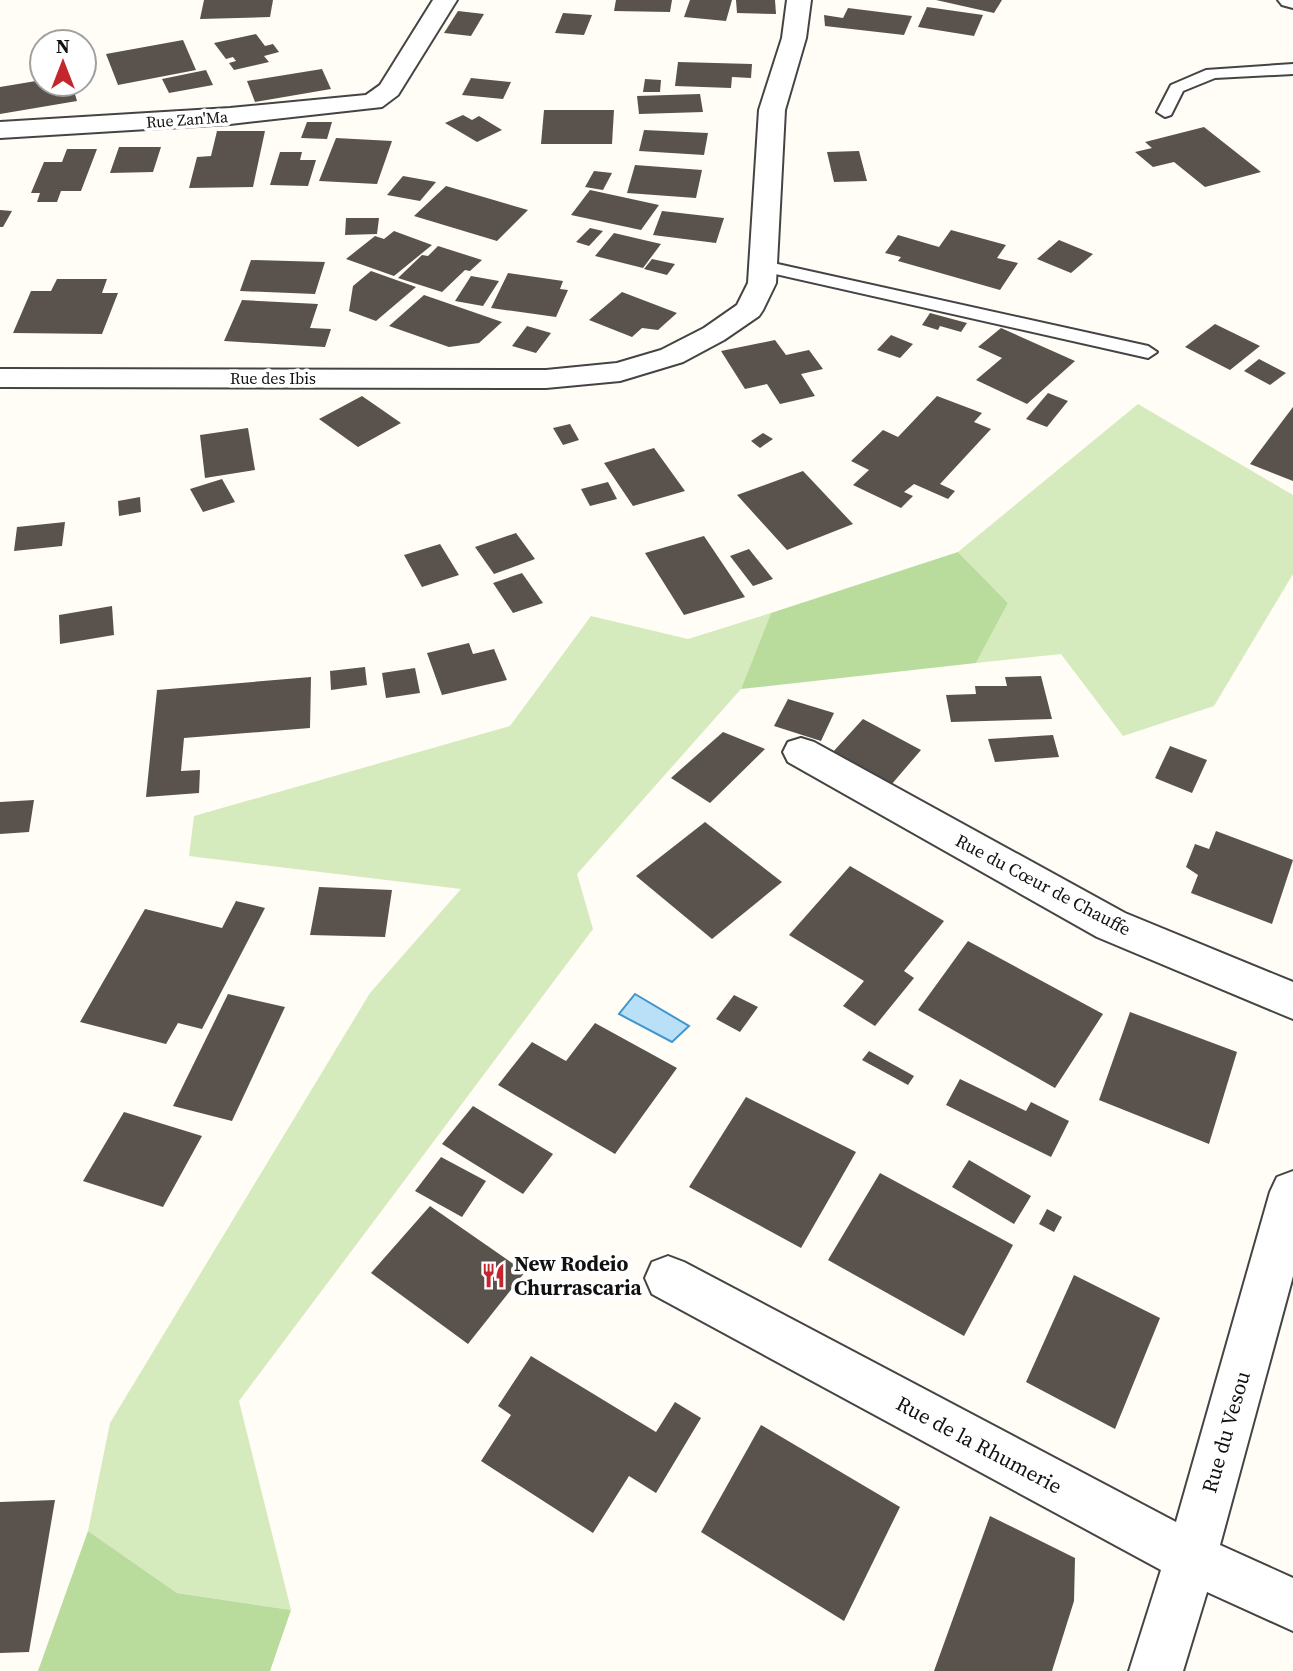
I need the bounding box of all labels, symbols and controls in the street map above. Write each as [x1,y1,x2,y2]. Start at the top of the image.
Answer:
north arrow [28,28,98,98]
text: N [56,33,70,59]
street label: Rue Zan'Ma [145,105,230,133]
street label: Rue des Ibis [230,367,316,389]
street label: Rue du Cœur de Chauffe [951,828,1135,941]
place label: New Rodeio Churrascaria [514,1249,643,1302]
restaurant icon: New Rodeio Churrascaria [480,1262,508,1290]
street label: Rue du Vesou [1194,1368,1257,1496]
street label: Rue de la Rhumerie [891,1389,1067,1501]

